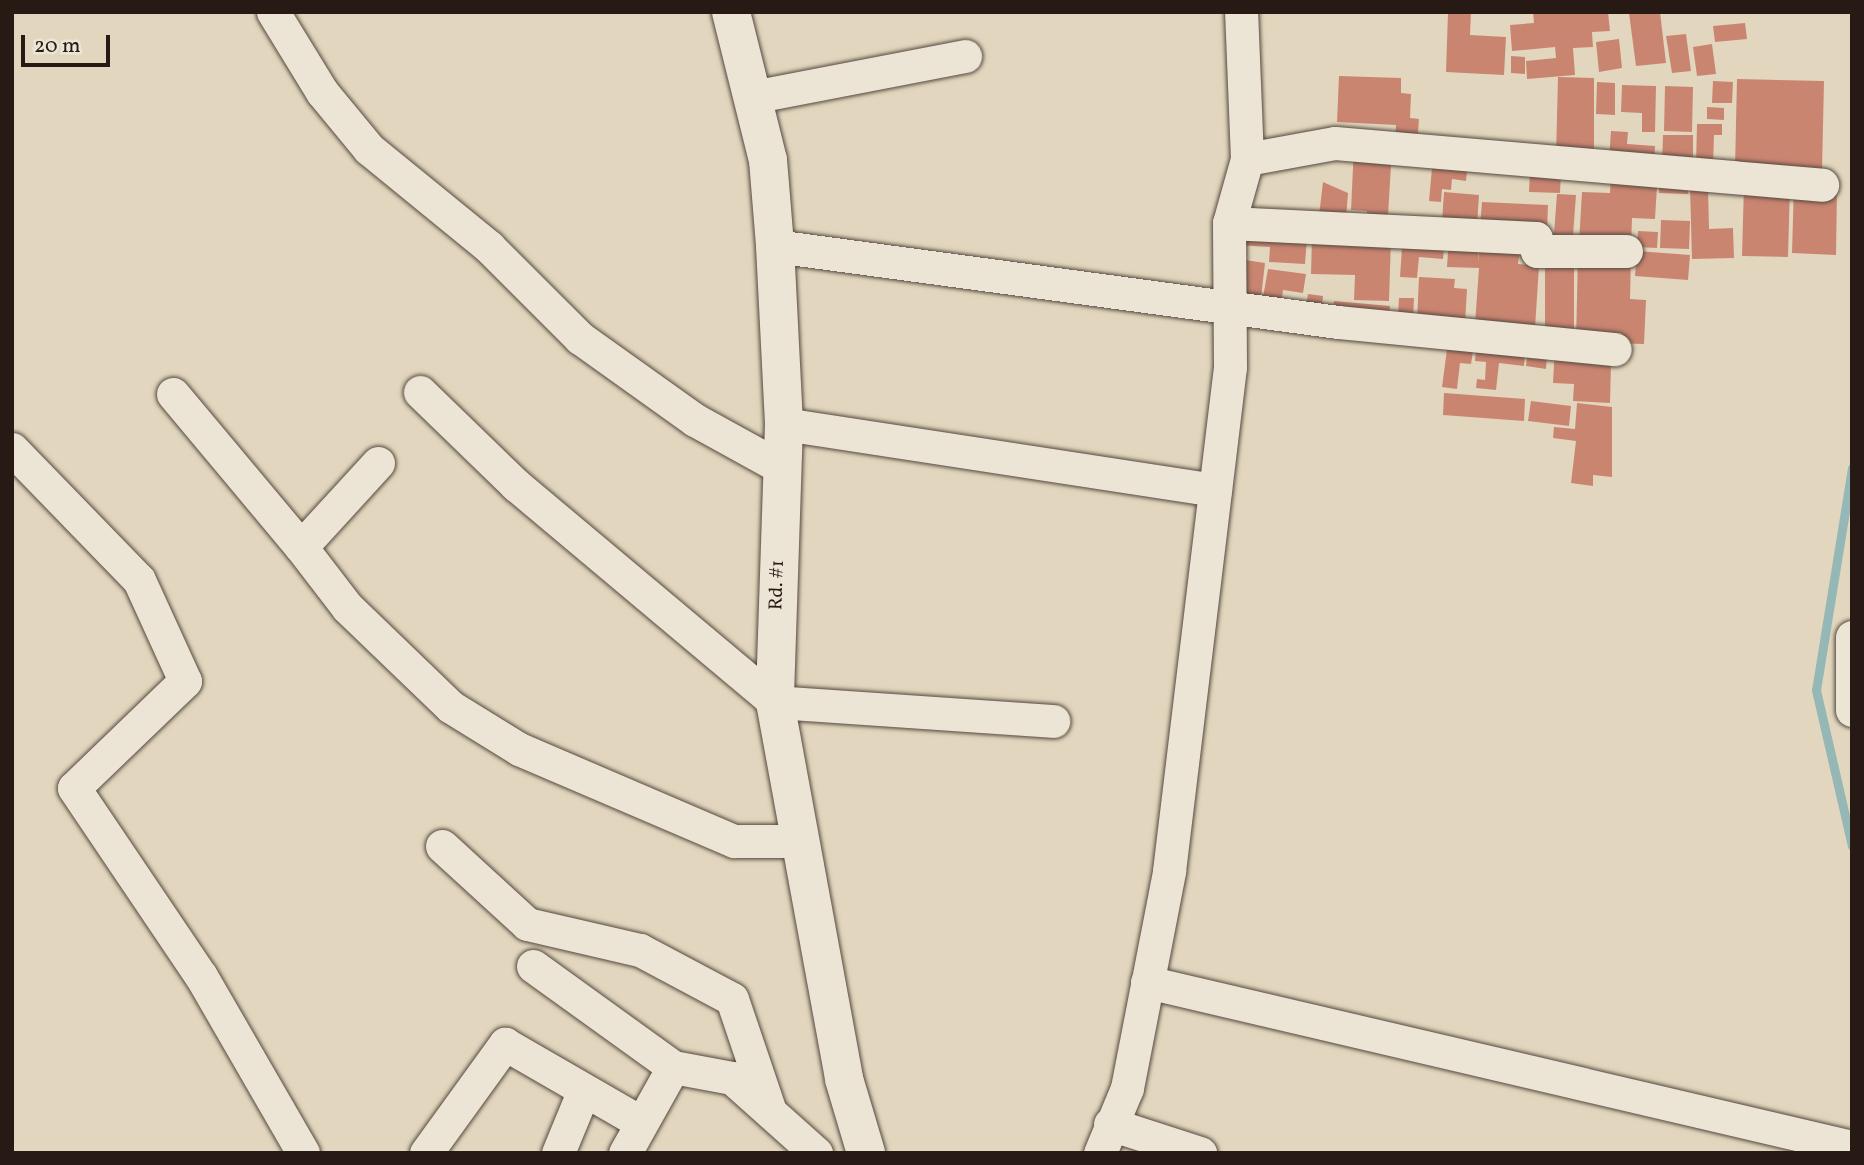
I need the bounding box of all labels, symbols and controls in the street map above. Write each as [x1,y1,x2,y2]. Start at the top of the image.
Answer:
scale bar [24,21,114,65]
text: 20 m [34,32,80,61]
street label: Rd. #1 [766,559,790,611]

